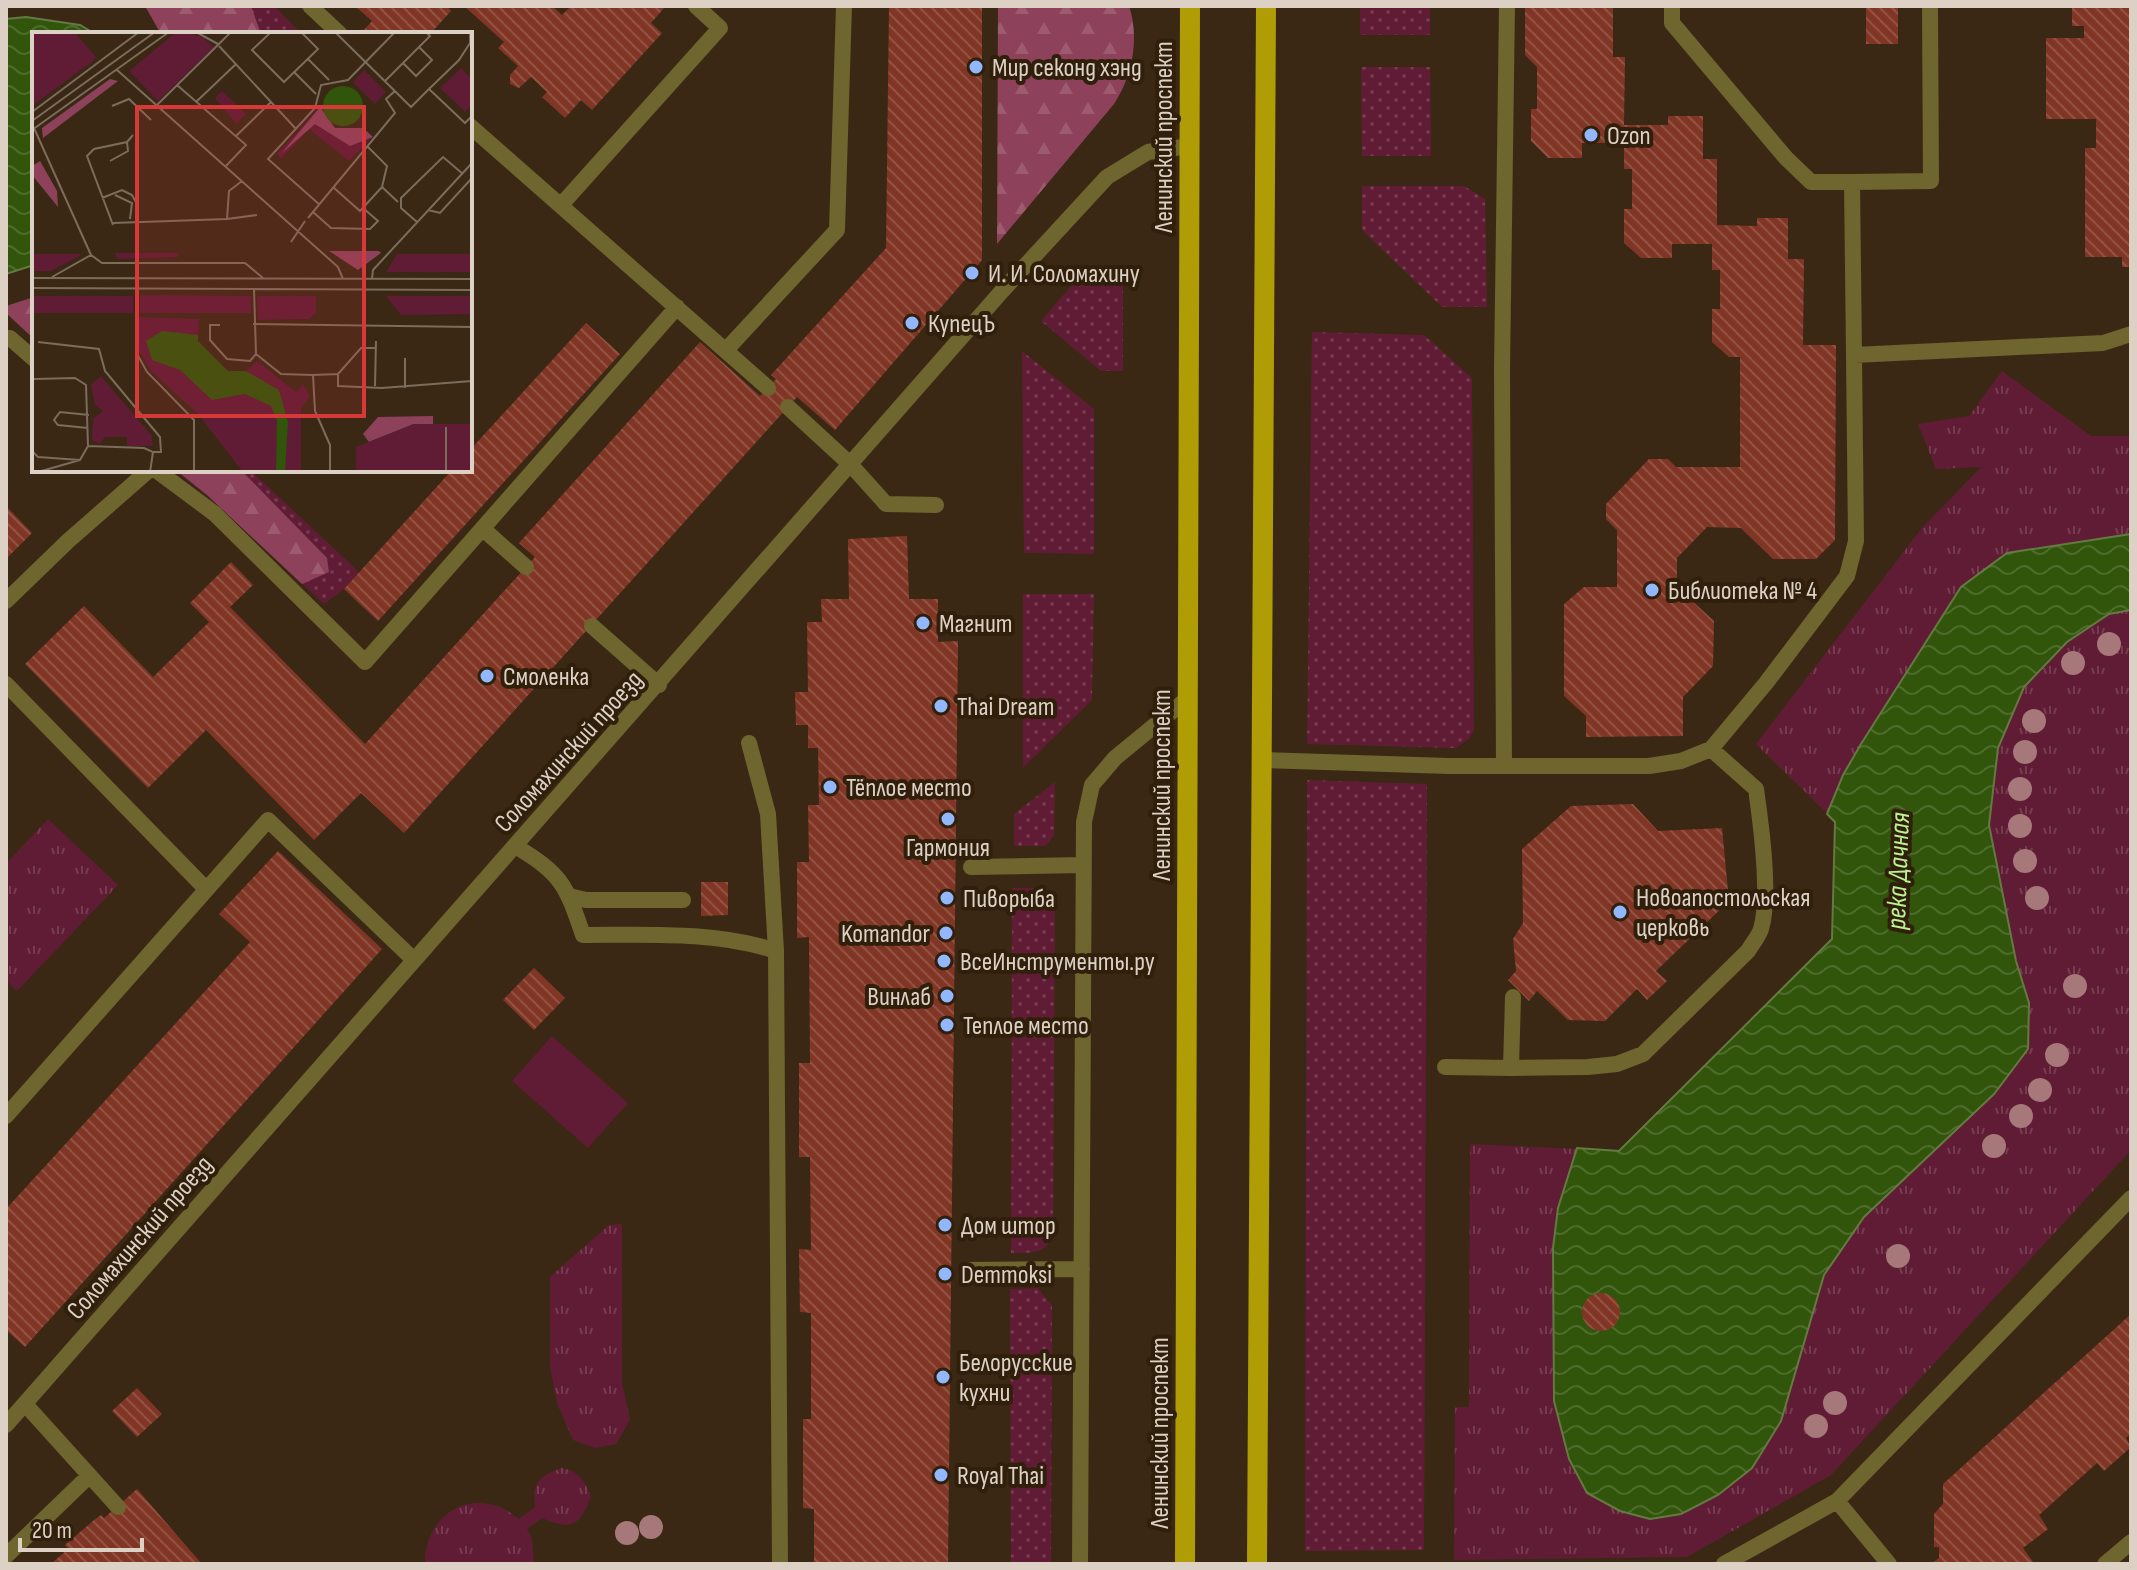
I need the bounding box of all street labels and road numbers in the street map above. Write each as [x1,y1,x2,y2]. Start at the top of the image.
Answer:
street label: Ленинский проспект [1149,41,1180,234]
street label: Соломахинский проезд [488,665,650,839]
street label: Ленинский проспект [1147,689,1178,882]
street label: Соломахинский проезд [61,1150,220,1326]
street label: Ленинский проспект [1145,1337,1176,1530]

